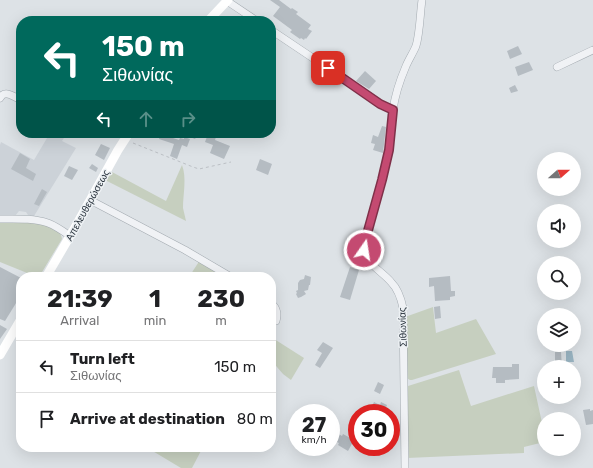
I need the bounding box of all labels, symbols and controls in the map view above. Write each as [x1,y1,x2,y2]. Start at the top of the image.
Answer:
text: 150 m [102,30,185,63]
icon: left [36,32,88,84]
pin [311,51,345,85]
icon: arrive [317,57,339,79]
text: Σιθωνίας [102,64,173,86]
icon: left [93,108,115,130]
icon: ahead [135,108,157,130]
icon: right [177,108,199,130]
north arrow [537,152,581,196]
map controls [537,152,581,456]
street label: Απελευθερώσεως [63,168,113,243]
button: sound [537,204,581,248]
position arrow [343,229,385,271]
button: search [537,256,581,300]
text: 21:39 [47,285,113,313]
text: 1 [149,285,161,313]
text: 230 [197,285,245,313]
street label: Σιθωνίας [396,307,410,347]
button: layers [537,308,581,352]
text: Arrival [60,313,99,328]
text: min [144,313,166,328]
text: m [215,313,227,328]
text: Turn left [70,350,135,368]
icon: left [36,356,58,378]
text: 150 m [214,358,256,376]
button: + [537,360,581,404]
text: Σιθωνίας [70,368,121,383]
speed limit sign: 30 [348,404,400,456]
icon: arrive [36,408,58,430]
text: Arrive at destination [70,410,225,428]
text: 80 m [237,410,273,428]
button: − [537,412,581,456]
text: 27 [302,413,326,437]
text: km/h [302,434,326,446]

